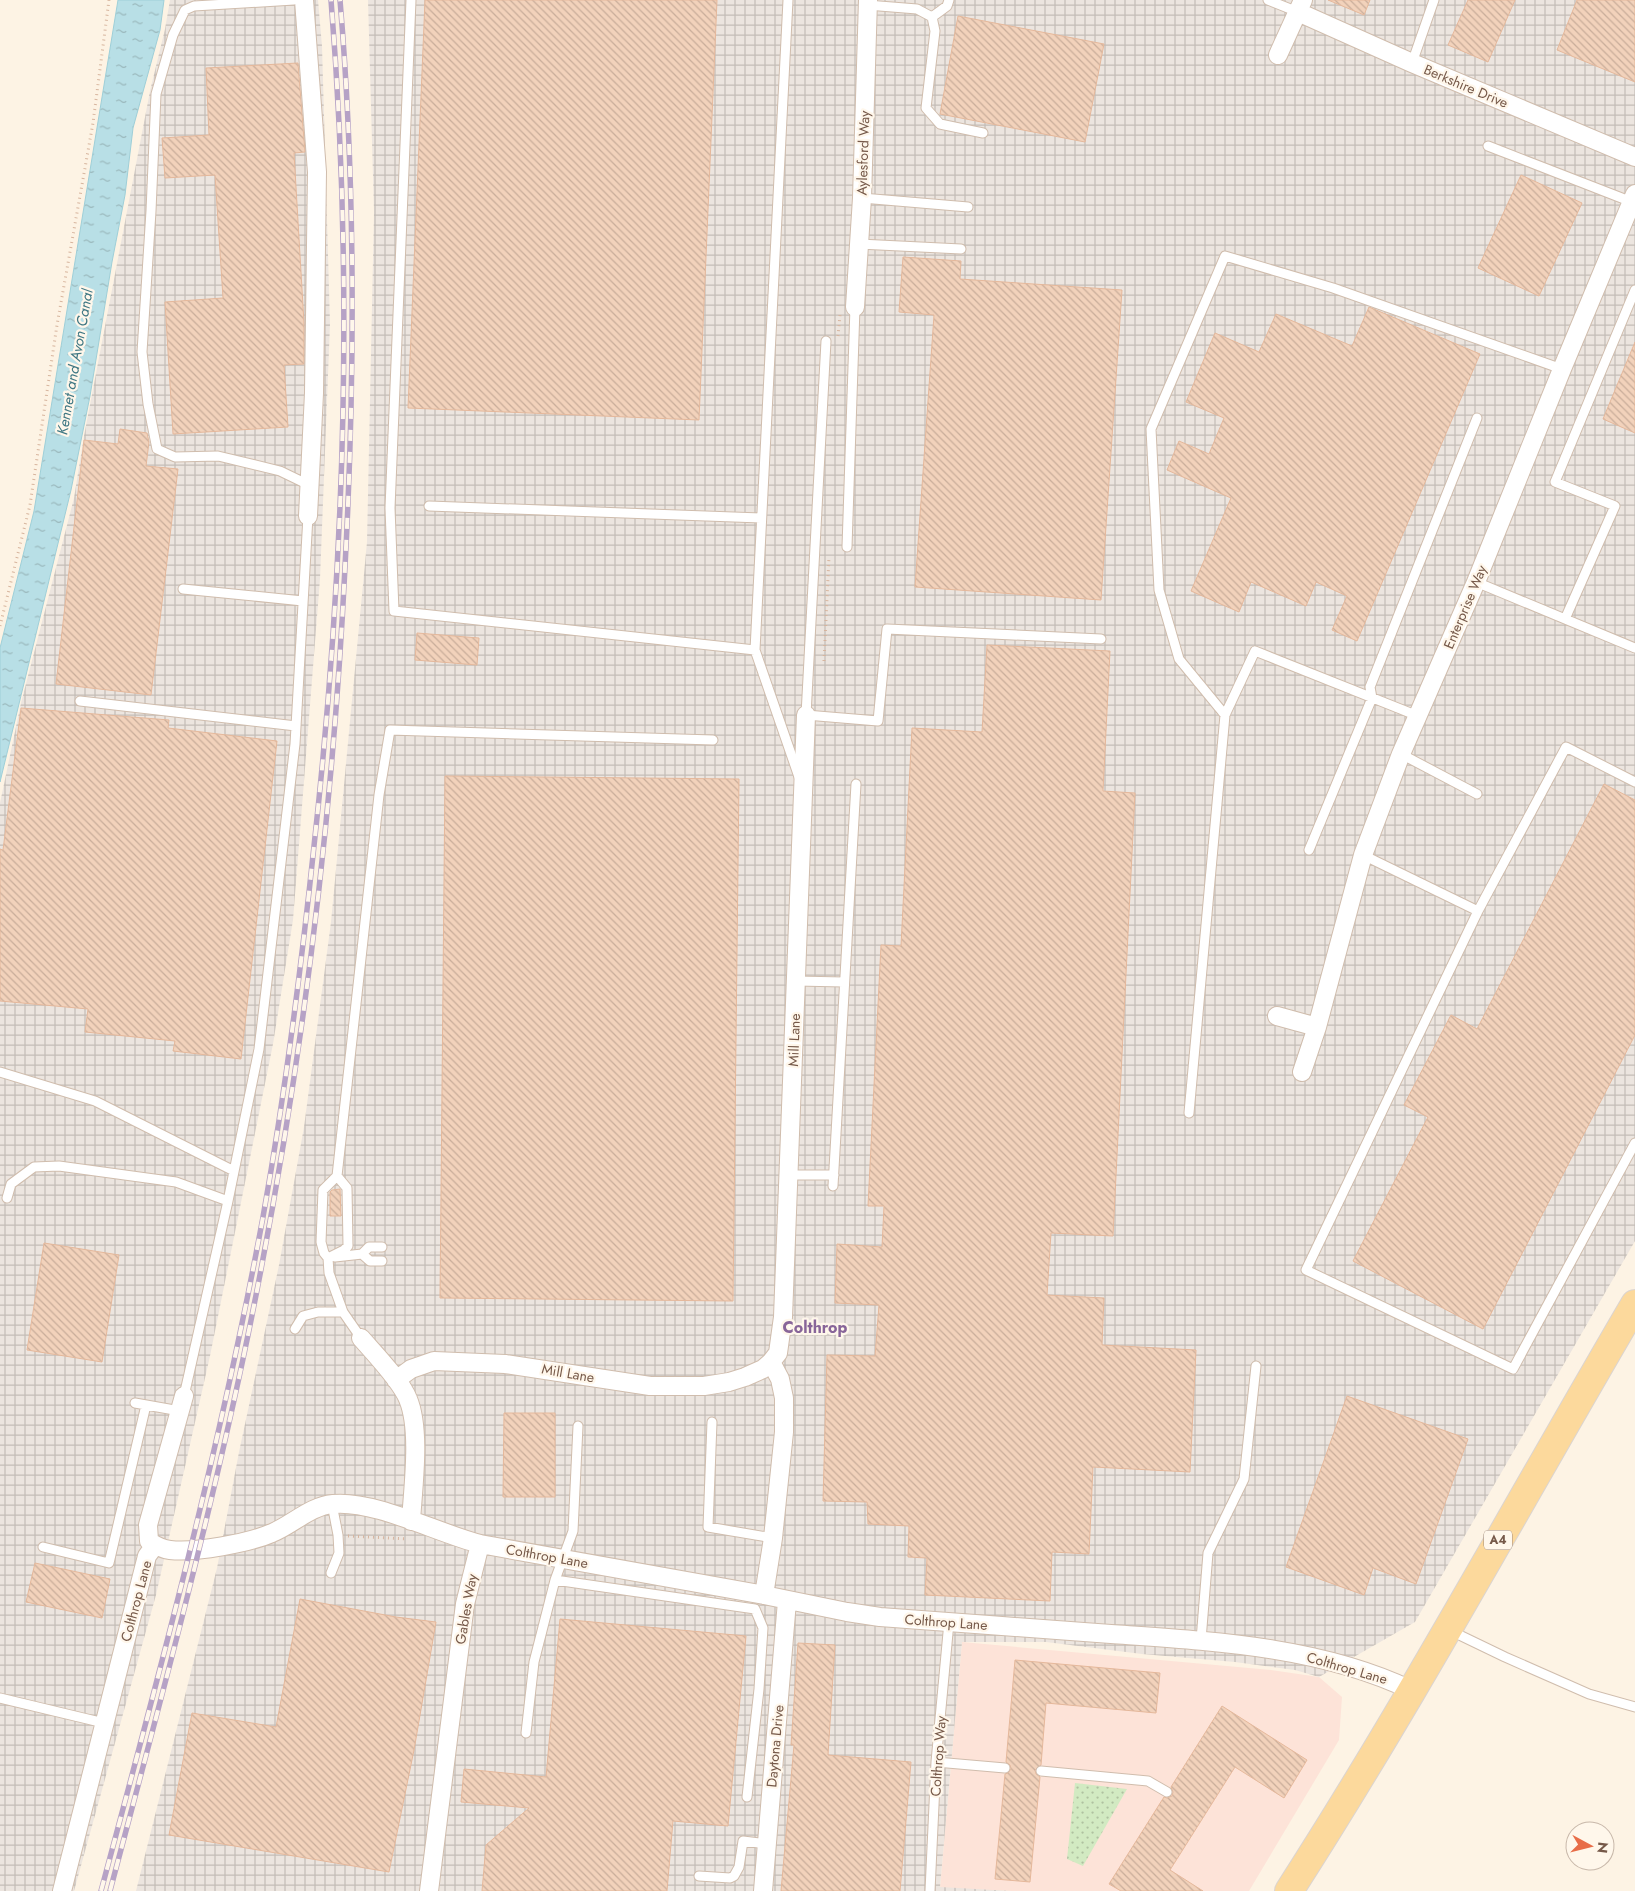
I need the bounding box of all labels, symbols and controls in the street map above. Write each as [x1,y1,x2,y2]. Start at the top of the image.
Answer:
street label: Berkshire Drive [1421,59,1511,113]
street label: Aylesford Way [852,109,875,196]
water label: Kennet and Avon Canal [51,287,99,437]
street label: Enterprise Way [1438,561,1492,652]
street label: Mill Lane [783,1013,805,1067]
district label: Colthrop [783,1316,848,1339]
street label: Mill Lane [540,1359,596,1387]
road number: A4 [1484,1530,1512,1550]
street label: Colthrop Lane [504,1539,590,1573]
street label: Colthrop Lane [116,1558,156,1644]
street label: Gables Way [450,1571,482,1646]
street label: Colthrop Lane [904,1609,988,1635]
street label: Colthrop Lane [1304,1647,1390,1689]
street label: Daytona Drive [761,1704,789,1788]
street label: Colthrop Way [925,1714,951,1797]
north arrow [1565,1821,1615,1871]
text: N [1592,1841,1614,1854]

